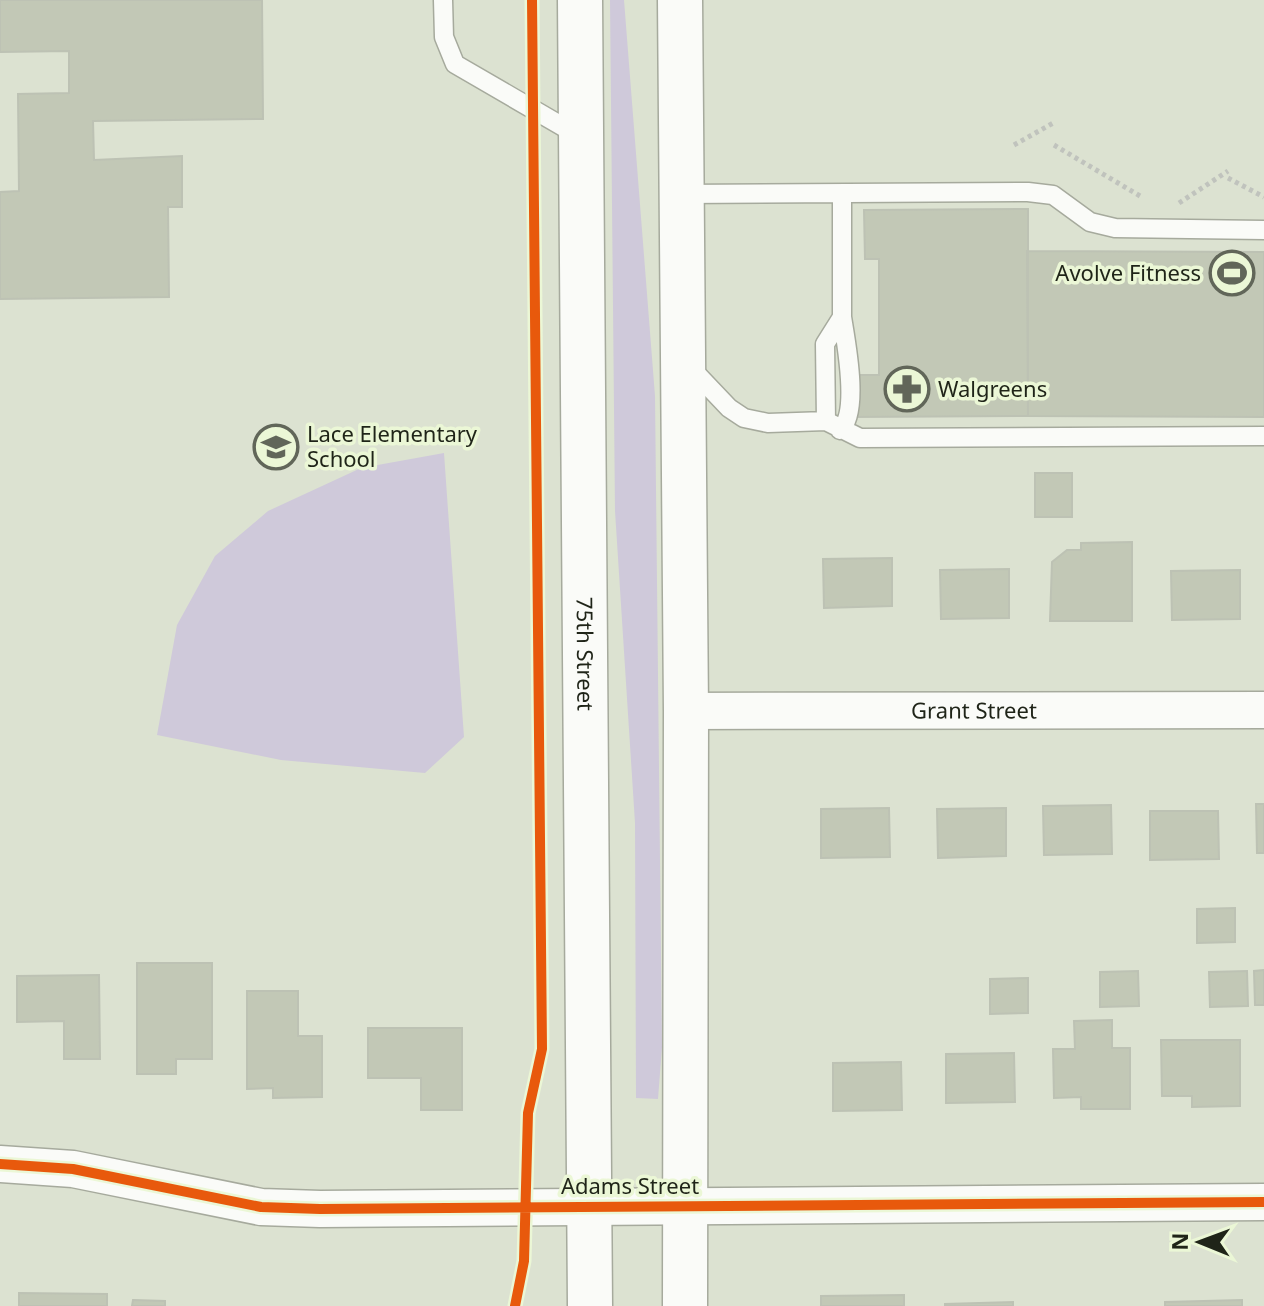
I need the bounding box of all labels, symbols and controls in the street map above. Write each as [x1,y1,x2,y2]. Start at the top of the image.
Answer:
sports icon: Avolve Fitness [1208,249,1256,297]
place label: Avolve Fitness [1055,257,1201,287]
pharmacy icon: Walgreens [883,365,931,413]
place label: Walgreens [938,373,1047,403]
place label: Lace Elementary School [307,418,478,473]
school or university icon: Lace Elementary School [252,423,300,471]
street label: 75th Street [571,597,601,711]
street label: Grant Street [911,694,1037,725]
street label: Adams Street [561,1170,699,1200]
north arrow [1160,1202,1240,1282]
text: N [1164,1232,1194,1251]

